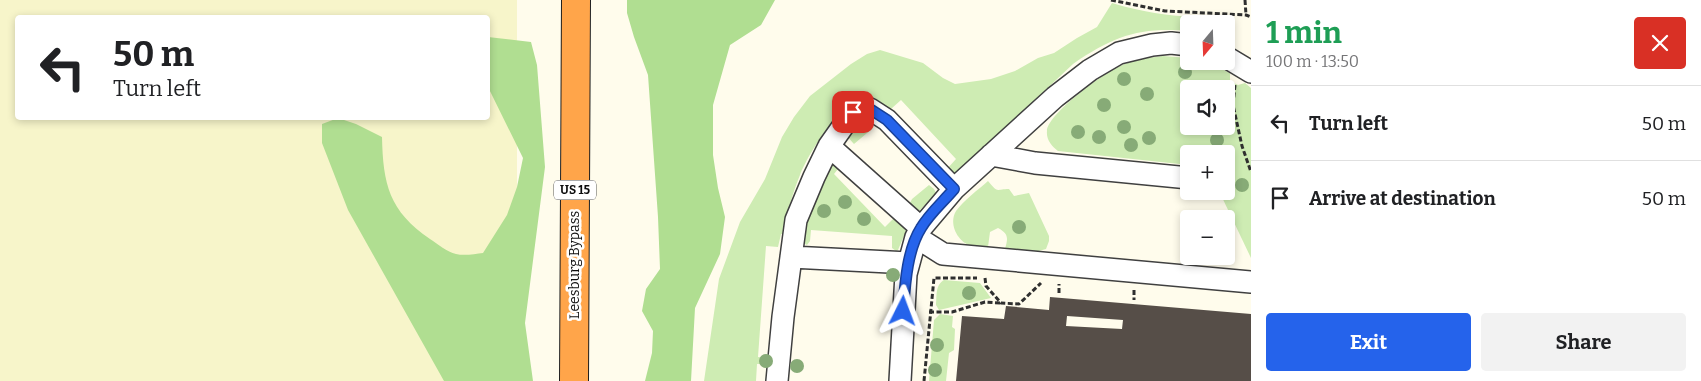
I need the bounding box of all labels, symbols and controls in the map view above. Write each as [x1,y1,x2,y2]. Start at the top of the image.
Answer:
north arrow [1180,15,1235,70]
map controls [1180,15,1235,265]
text: 1 min [1266,15,1342,51]
button: close [1634,17,1686,69]
text: 50 m [113,33,194,75]
icon: left [30,35,95,100]
text: 100 m · 13:50 [1266,52,1359,71]
text: Turn left [113,75,201,102]
button: sound [1180,80,1235,135]
pin [832,91,874,133]
icon: arrive [839,98,867,126]
icon: left [1266,109,1294,137]
text: Turn left [1309,112,1388,135]
text: 50 m [1642,112,1686,135]
button: + [1180,145,1235,200]
road number: US 15 [554,180,596,200]
icon: arrive [1266,184,1294,212]
text: Arrive at destination [1309,187,1496,210]
text: 50 m [1642,187,1686,210]
button: − [1180,210,1235,265]
street label: Leesburg Bypass [566,211,583,319]
position arrow [876,284,928,336]
button: Exit [1266,313,1471,371]
button: Share [1481,313,1686,371]

